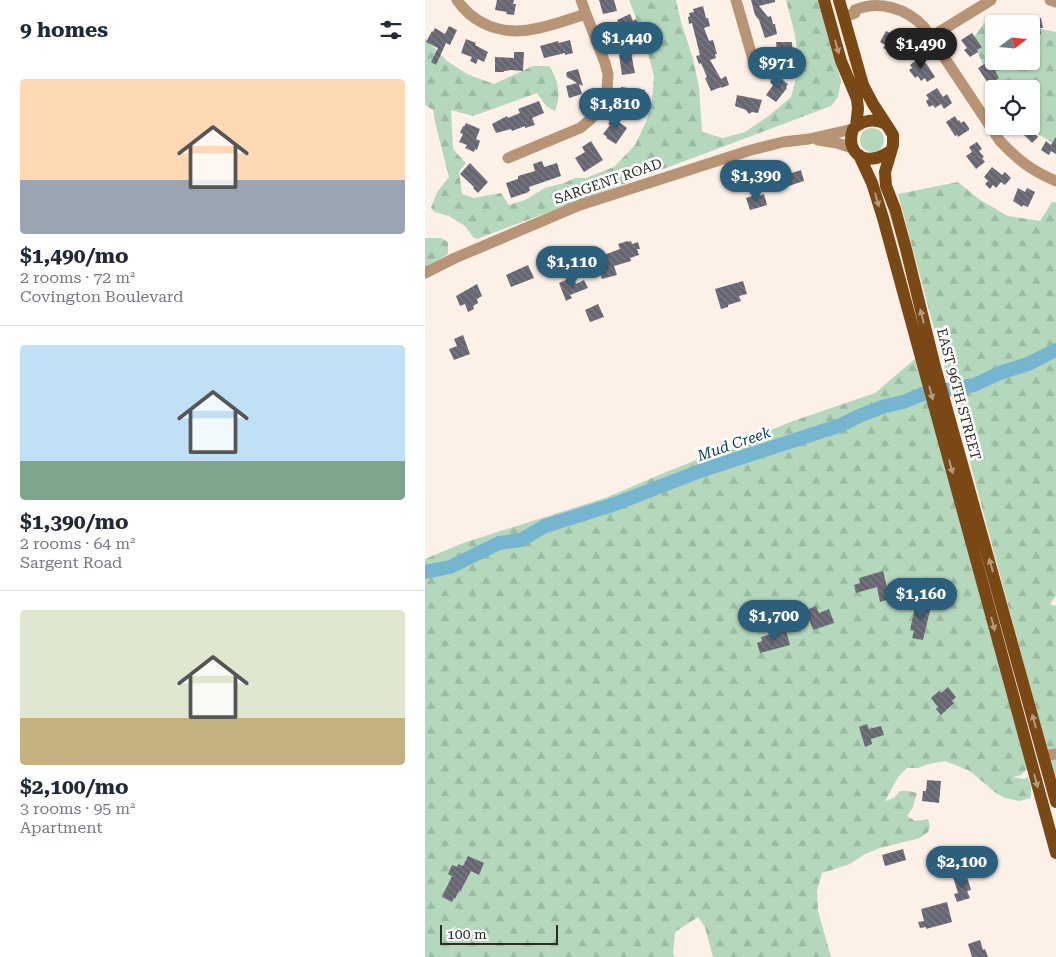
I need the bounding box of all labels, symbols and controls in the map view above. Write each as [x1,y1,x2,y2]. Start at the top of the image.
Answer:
north arrow [985,15,1040,70]
map controls [985,15,1040,135]
icon: filters [377,16,405,44]
text: 9 homes [20,18,108,42]
pin: $1,440 [586,22,668,64]
text: $1,440 [602,28,652,47]
pin: $1,490 [880,28,962,70]
text: $1,490 [896,34,946,53]
one-way arrow [834,40,842,55]
pin: $971 [747,46,807,89]
text: $971 [759,53,795,72]
button: locate [985,80,1040,135]
pin: $1,810 [574,88,656,130]
text: $1,810 [590,94,640,113]
icon: home [168,112,258,202]
street label: SARGENT ROAD [552,155,664,207]
pin: $1,390 [715,160,797,202]
text: $1,390 [731,166,781,185]
one-way arrow [874,193,882,208]
text: $1,490/mo [20,244,129,268]
pin: $1,110 [531,246,613,288]
text: $1,110 [547,252,597,271]
text: 2 rooms · 72 m² [20,268,135,287]
text: Covington Boulevard [20,287,184,306]
one-way arrow [918,308,926,324]
street label: EAST 96TH STREET [934,326,984,462]
icon: home [168,377,258,467]
one-way arrow [927,386,935,401]
water label: Mud Creek [694,423,774,465]
one-way arrow [948,460,956,475]
text: $1,390/mo [20,510,129,534]
text: 2 rooms · 64 m² [20,534,135,553]
text: Sargent Road [20,553,122,572]
one-way arrow [986,557,994,572]
pin: $1,160 [880,578,962,620]
text: $1,160 [896,584,946,603]
pin: $1,700 [733,600,815,642]
text: $1,700 [749,606,799,625]
one-way arrow [989,617,997,632]
icon: home [168,642,258,732]
one-way arrow [1030,714,1038,729]
one-way arrow [1032,773,1040,789]
text: $2,100/mo [20,775,129,799]
text: 3 rooms · 95 m² [20,799,135,818]
text: Apartment [20,818,103,837]
pin: $2,100 [921,846,1003,888]
text: $2,100 [937,852,987,871]
scale bar [440,922,557,945]
text: 100 m [447,926,487,942]

